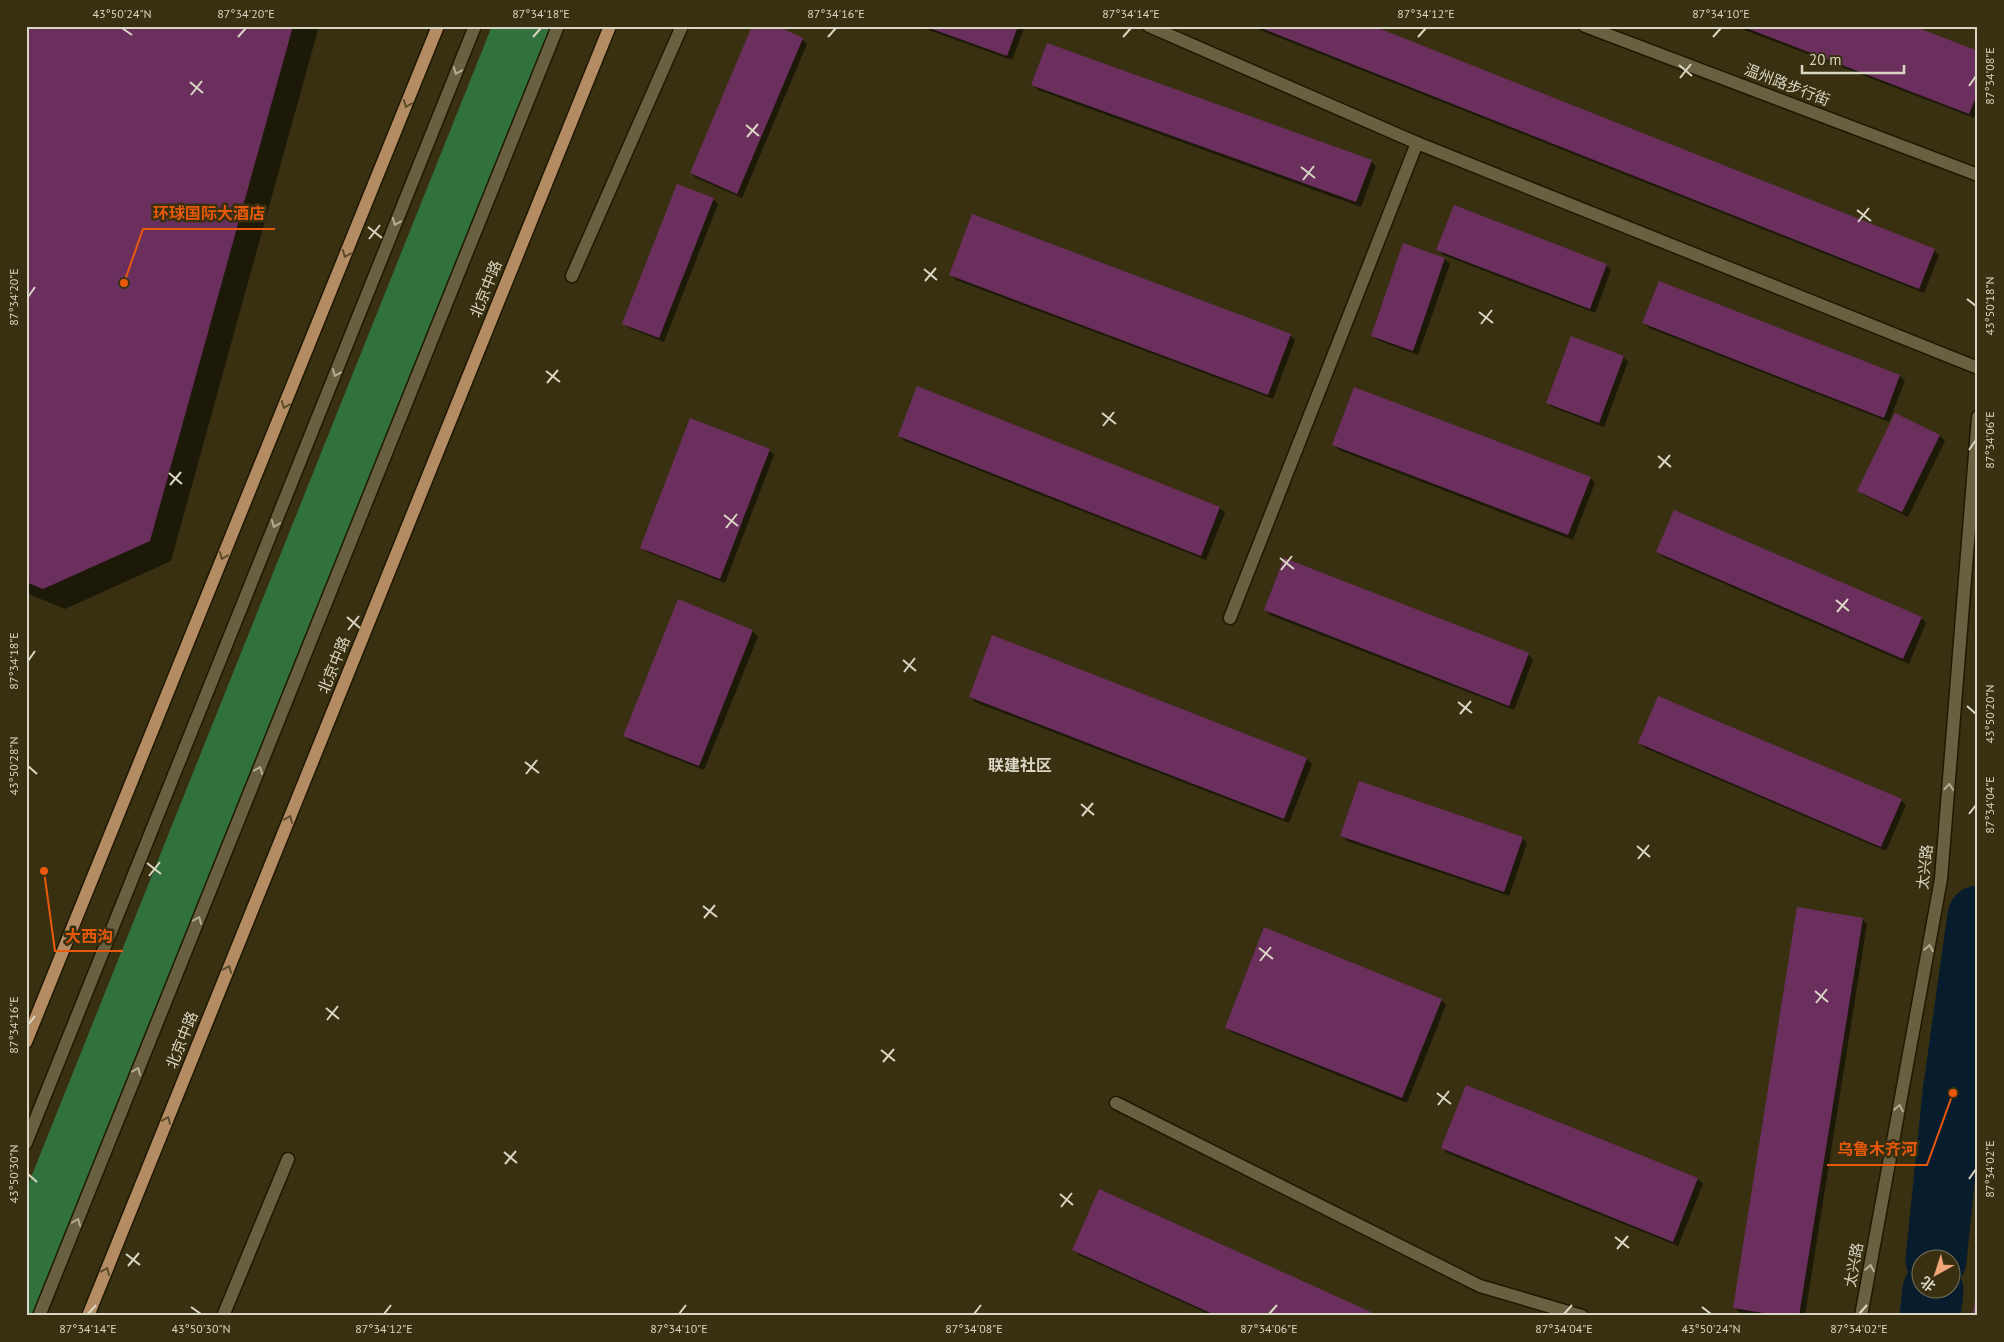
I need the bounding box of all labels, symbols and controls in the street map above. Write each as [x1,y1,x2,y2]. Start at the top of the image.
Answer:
text: 43°50'24"N [92,6,152,21]
text: 87°34'20"E [217,6,275,21]
text: 87°34'18"E [512,6,570,21]
text: 87°34'16"E [807,6,865,21]
text: 87°34'14"E [1102,6,1160,21]
text: 87°34'12"E [1397,6,1455,21]
text: 87°34'10"E [1692,6,1750,21]
scale bar [1802,42,1904,74]
text: 87°34'08"E [1982,47,1997,105]
text: 20 m [1809,50,1842,69]
street label: 温州路步行街 [1742,60,1833,110]
one-way arrow [453,67,463,75]
one-way arrow [402,99,413,108]
callout: 环球国际大酒店 [143,198,275,229]
text: 环球国际大酒店 [153,203,265,223]
one-way arrow [392,217,403,226]
one-way arrow [341,250,351,258]
street label: 北京中路 [465,257,506,320]
text: 87°34'20"E [6,268,21,326]
text: 43°50'18"N [1982,276,1997,336]
one-way arrow [331,368,342,377]
one-way arrow [280,400,291,409]
text: 87°34'06"E [1982,411,1997,469]
one-way arrow [271,519,281,528]
one-way arrow [219,551,229,559]
text: 87°34'18"E [6,632,21,690]
street label: 北京中路 [313,633,354,696]
text: 43°50'20"N [1982,684,1997,744]
text: 43°50'28"N [6,736,21,796]
district label: 联建社区 [988,755,1052,775]
one-way arrow [253,766,263,774]
text: 87°34'04"E [1982,776,1997,834]
one-way arrow [1943,783,1954,791]
one-way arrow [283,815,293,824]
street label: 太兴路 [1913,844,1936,890]
one-way arrow [192,916,202,925]
callout: 大西沟 [55,920,123,951]
text: 大西沟 [65,926,113,946]
one-way arrow [1923,944,1933,953]
one-way arrow [222,965,232,974]
text: 87°34'16"E [6,996,21,1054]
street label: 北京中路 [161,1008,202,1071]
one-way arrow [131,1067,142,1076]
one-way arrow [1894,1104,1904,1112]
one-way arrow [161,1116,171,1125]
callout: 乌鲁木齐河 [1827,1134,1927,1165]
text: 乌鲁木齐河 [1837,1139,1917,1159]
text: 87°34'02"E [1982,1140,1997,1198]
text: 43°50'30"N [6,1144,21,1204]
one-way arrow [70,1218,81,1227]
street label: 太兴路 [1840,1241,1867,1289]
north arrow [1912,1250,1962,1300]
one-way arrow [1864,1263,1874,1272]
one-way arrow [100,1267,110,1275]
text: 北 [1917,1273,1939,1296]
text: 87°34'14"E [59,1321,117,1336]
text: 43°50'30"N [171,1321,231,1336]
text: 87°34'12"E [355,1321,413,1336]
text: 87°34'10"E [650,1321,708,1336]
text: 87°34'08"E [945,1321,1003,1336]
text: 87°34'06"E [1240,1321,1298,1336]
text: 87°34'04"E [1535,1321,1593,1336]
text: 43°50'24"N [1681,1321,1741,1336]
text: 87°34'02"E [1830,1321,1888,1336]

